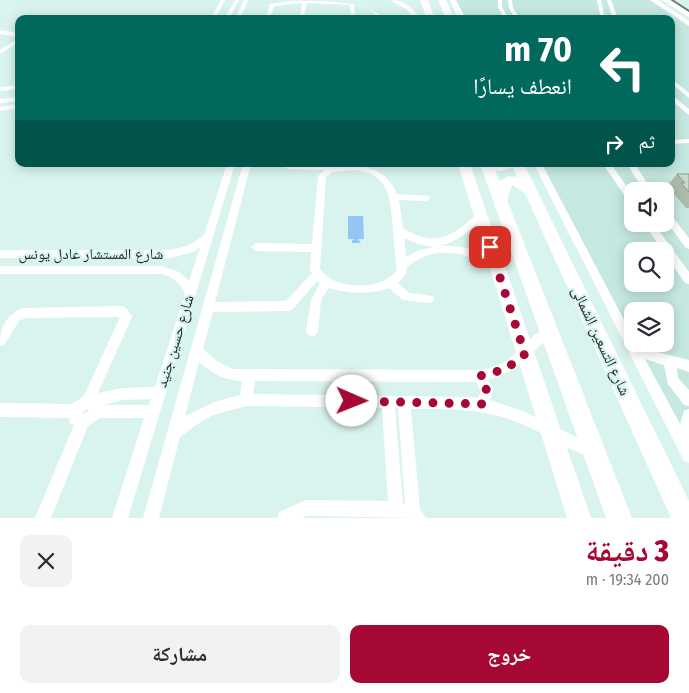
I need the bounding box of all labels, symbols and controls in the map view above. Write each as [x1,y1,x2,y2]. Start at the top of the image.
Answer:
text: 70 m [504,28,572,70]
icon: left [590,35,655,100]
text: انعطف يسارًا [473,73,572,100]
icon: right [600,130,628,158]
text: ثم [638,130,655,153]
map controls [624,182,674,352]
button: sound [624,182,674,232]
pin [469,226,511,268]
icon: arrive [476,233,504,261]
button: search [624,242,674,292]
street label: شارع المستشار عادل يونس [19,245,164,264]
street label: شارع التسعين الشمالى [567,284,634,399]
street label: شارع حسين جنيد [152,293,199,390]
button: layers [624,302,674,352]
position arrow [325,374,377,426]
text: 3 دقيقة [586,533,669,569]
button: close [20,535,72,587]
text: 200 m · 19:34 [586,570,669,589]
button: مشاركة [20,625,340,683]
button: خروج [350,625,669,683]

